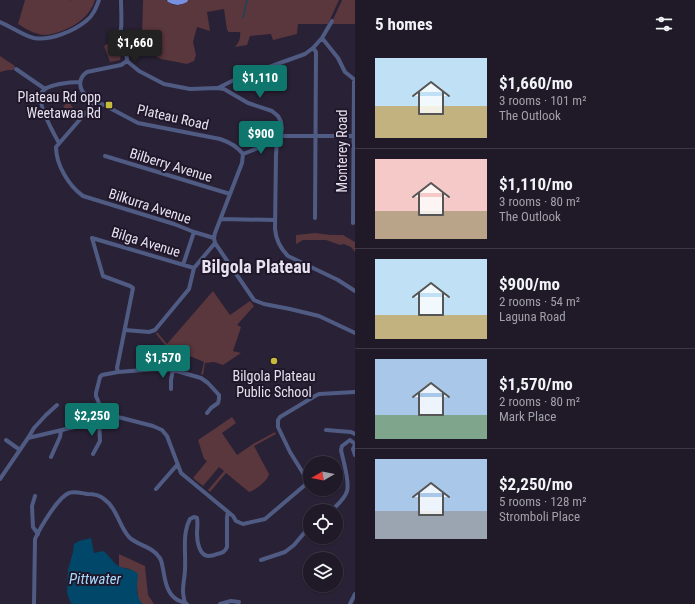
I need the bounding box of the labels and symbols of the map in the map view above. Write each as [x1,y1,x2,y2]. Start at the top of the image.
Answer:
pin: $1,660 [102,30,168,64]
pin: $1,110 [227,65,293,99]
place label: Plateau Rd opp Weetawaa Rd [18,89,101,121]
marker: Plateau Rd opp Weetawaa Rd [104,100,114,110]
street label: Plateau Road [136,101,210,133]
street label: Monterey Road [334,110,350,192]
pin: $900 [237,121,285,155]
street label: Bilberry Avenue [128,145,215,185]
street label: Bilkurra Avenue [107,185,194,227]
street label: Bilga Avenue [110,224,183,260]
district label: Bilgola Plateau [201,256,311,277]
pin: $1,570 [130,345,196,379]
marker: Bilgola Plateau Public School [269,356,279,366]
place label: Bilgola Plateau Public School [233,368,316,400]
pin: $2,250 [59,403,125,437]
north arrow [303,456,343,496]
water label: Pittwater [69,570,122,588]

